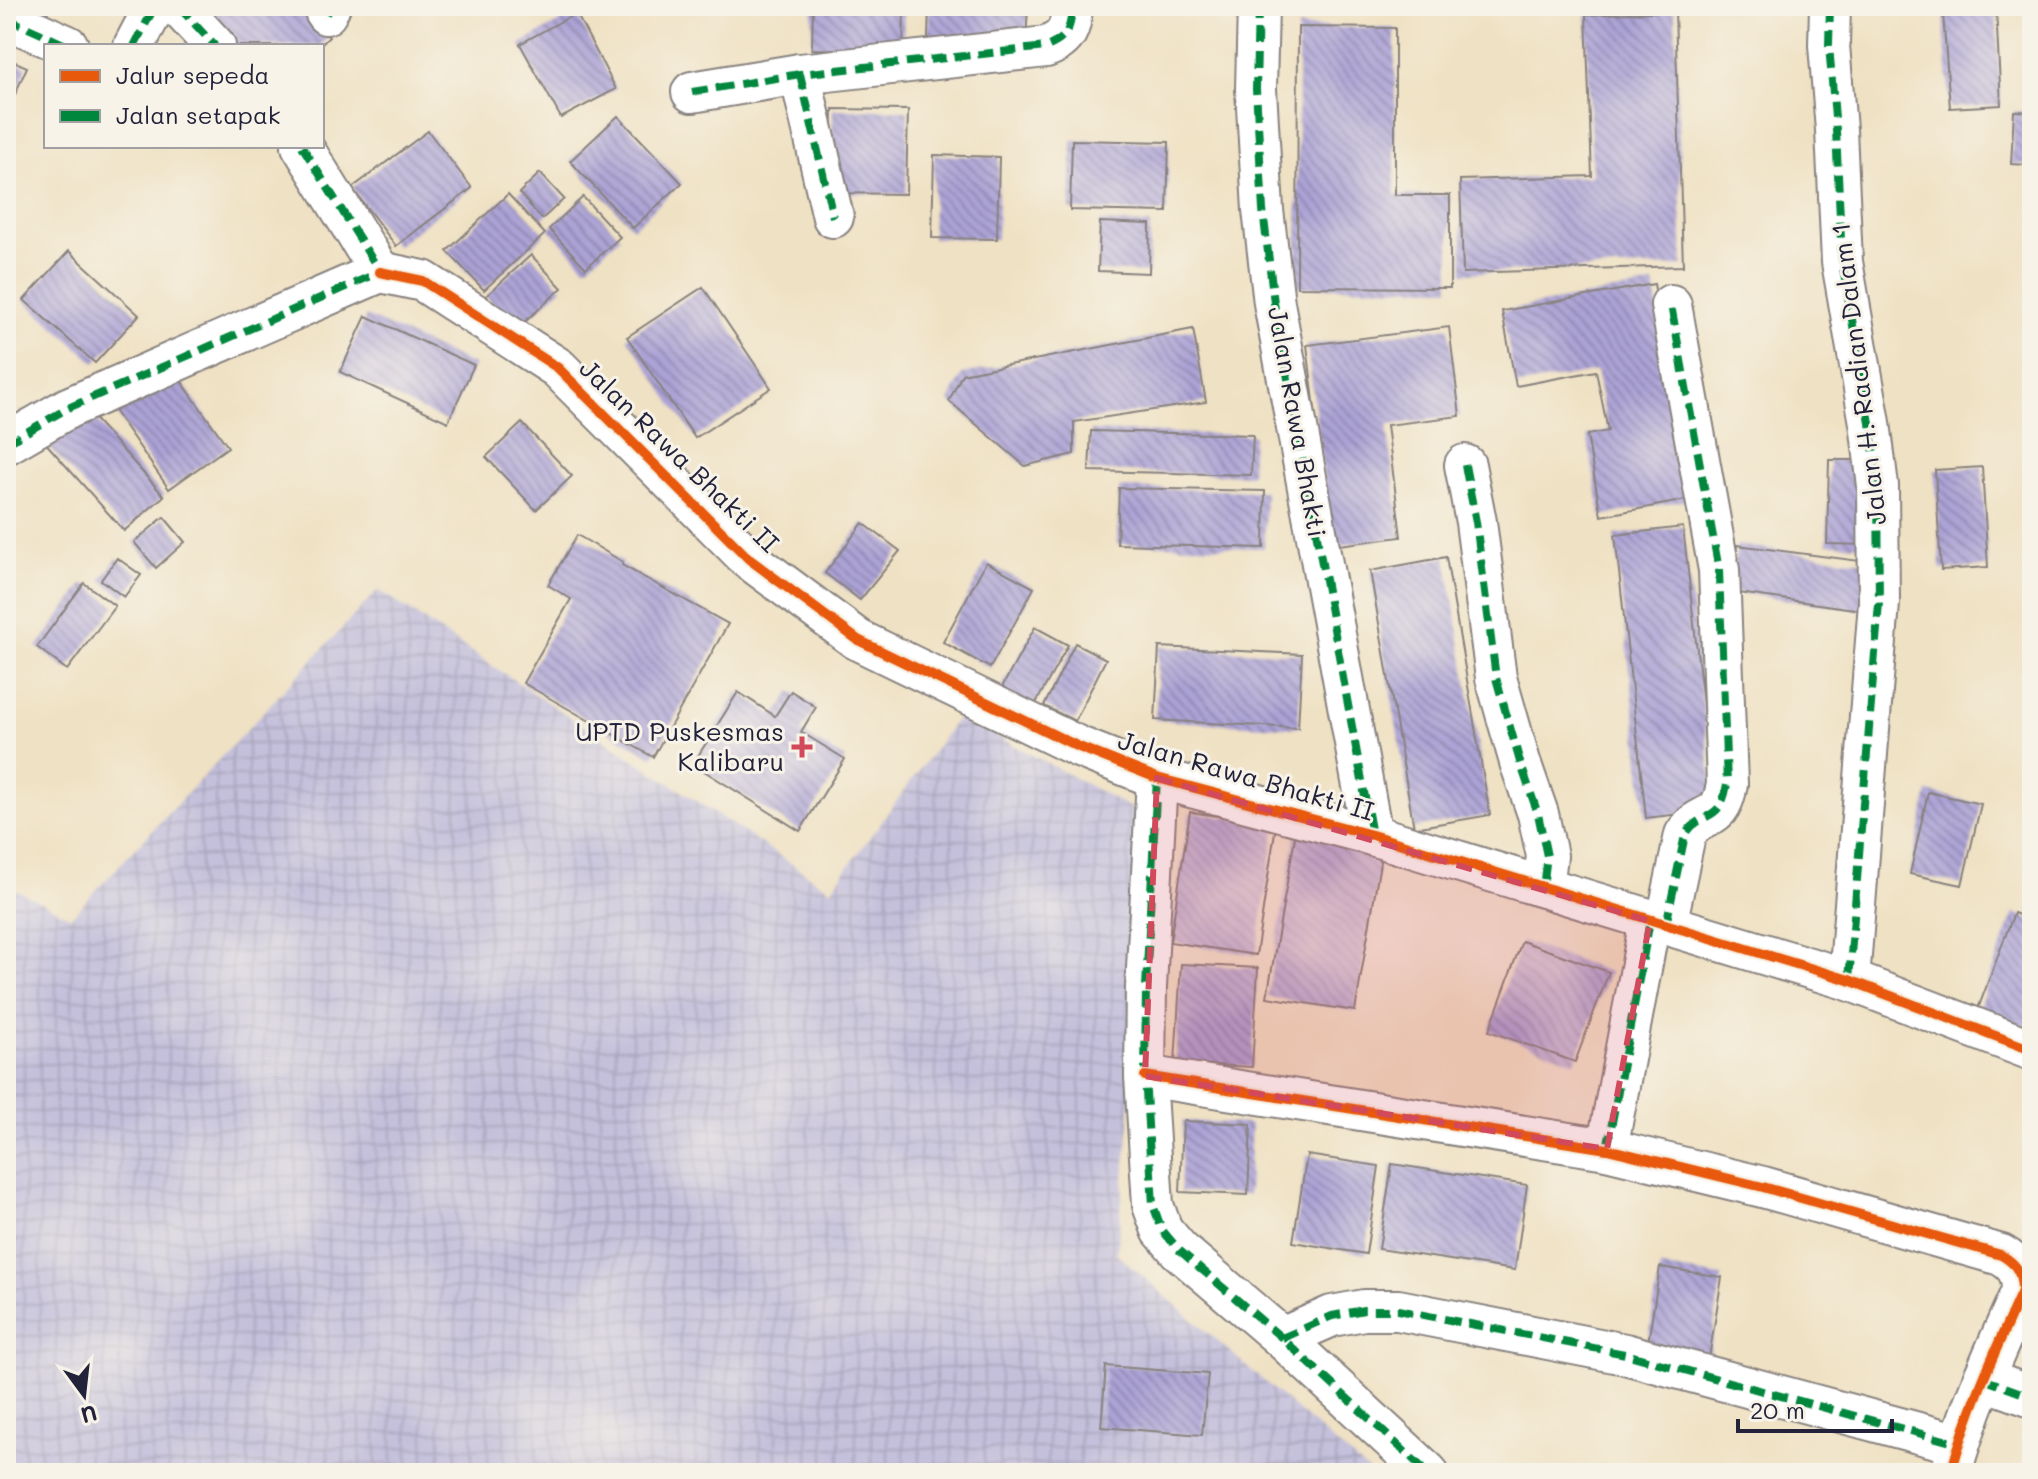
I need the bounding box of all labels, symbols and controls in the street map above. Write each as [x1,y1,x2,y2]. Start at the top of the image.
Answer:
legend [44,44,324,148]
text: Jalur sepeda [116,59,269,90]
text: Jalan setapak [116,99,281,130]
street label: Jalan H. Radian Dalam 1 [1823,221,1893,527]
street label: Jalan Rawa Bhakti [1261,304,1335,540]
street label: Jalan Rawa Bhakti II [573,351,787,559]
place label: UPTD Puskesmas Kalibaru [575,714,784,778]
street label: Jalan Rawa Bhakti II [1114,722,1378,828]
marker: UPTD Puskesmas Kalibaru [791,736,813,758]
north arrow [44,1355,124,1435]
scale bar [1738,1383,1892,1433]
text: 20 m [1750,1394,1805,1425]
text: U [78,1399,101,1431]

